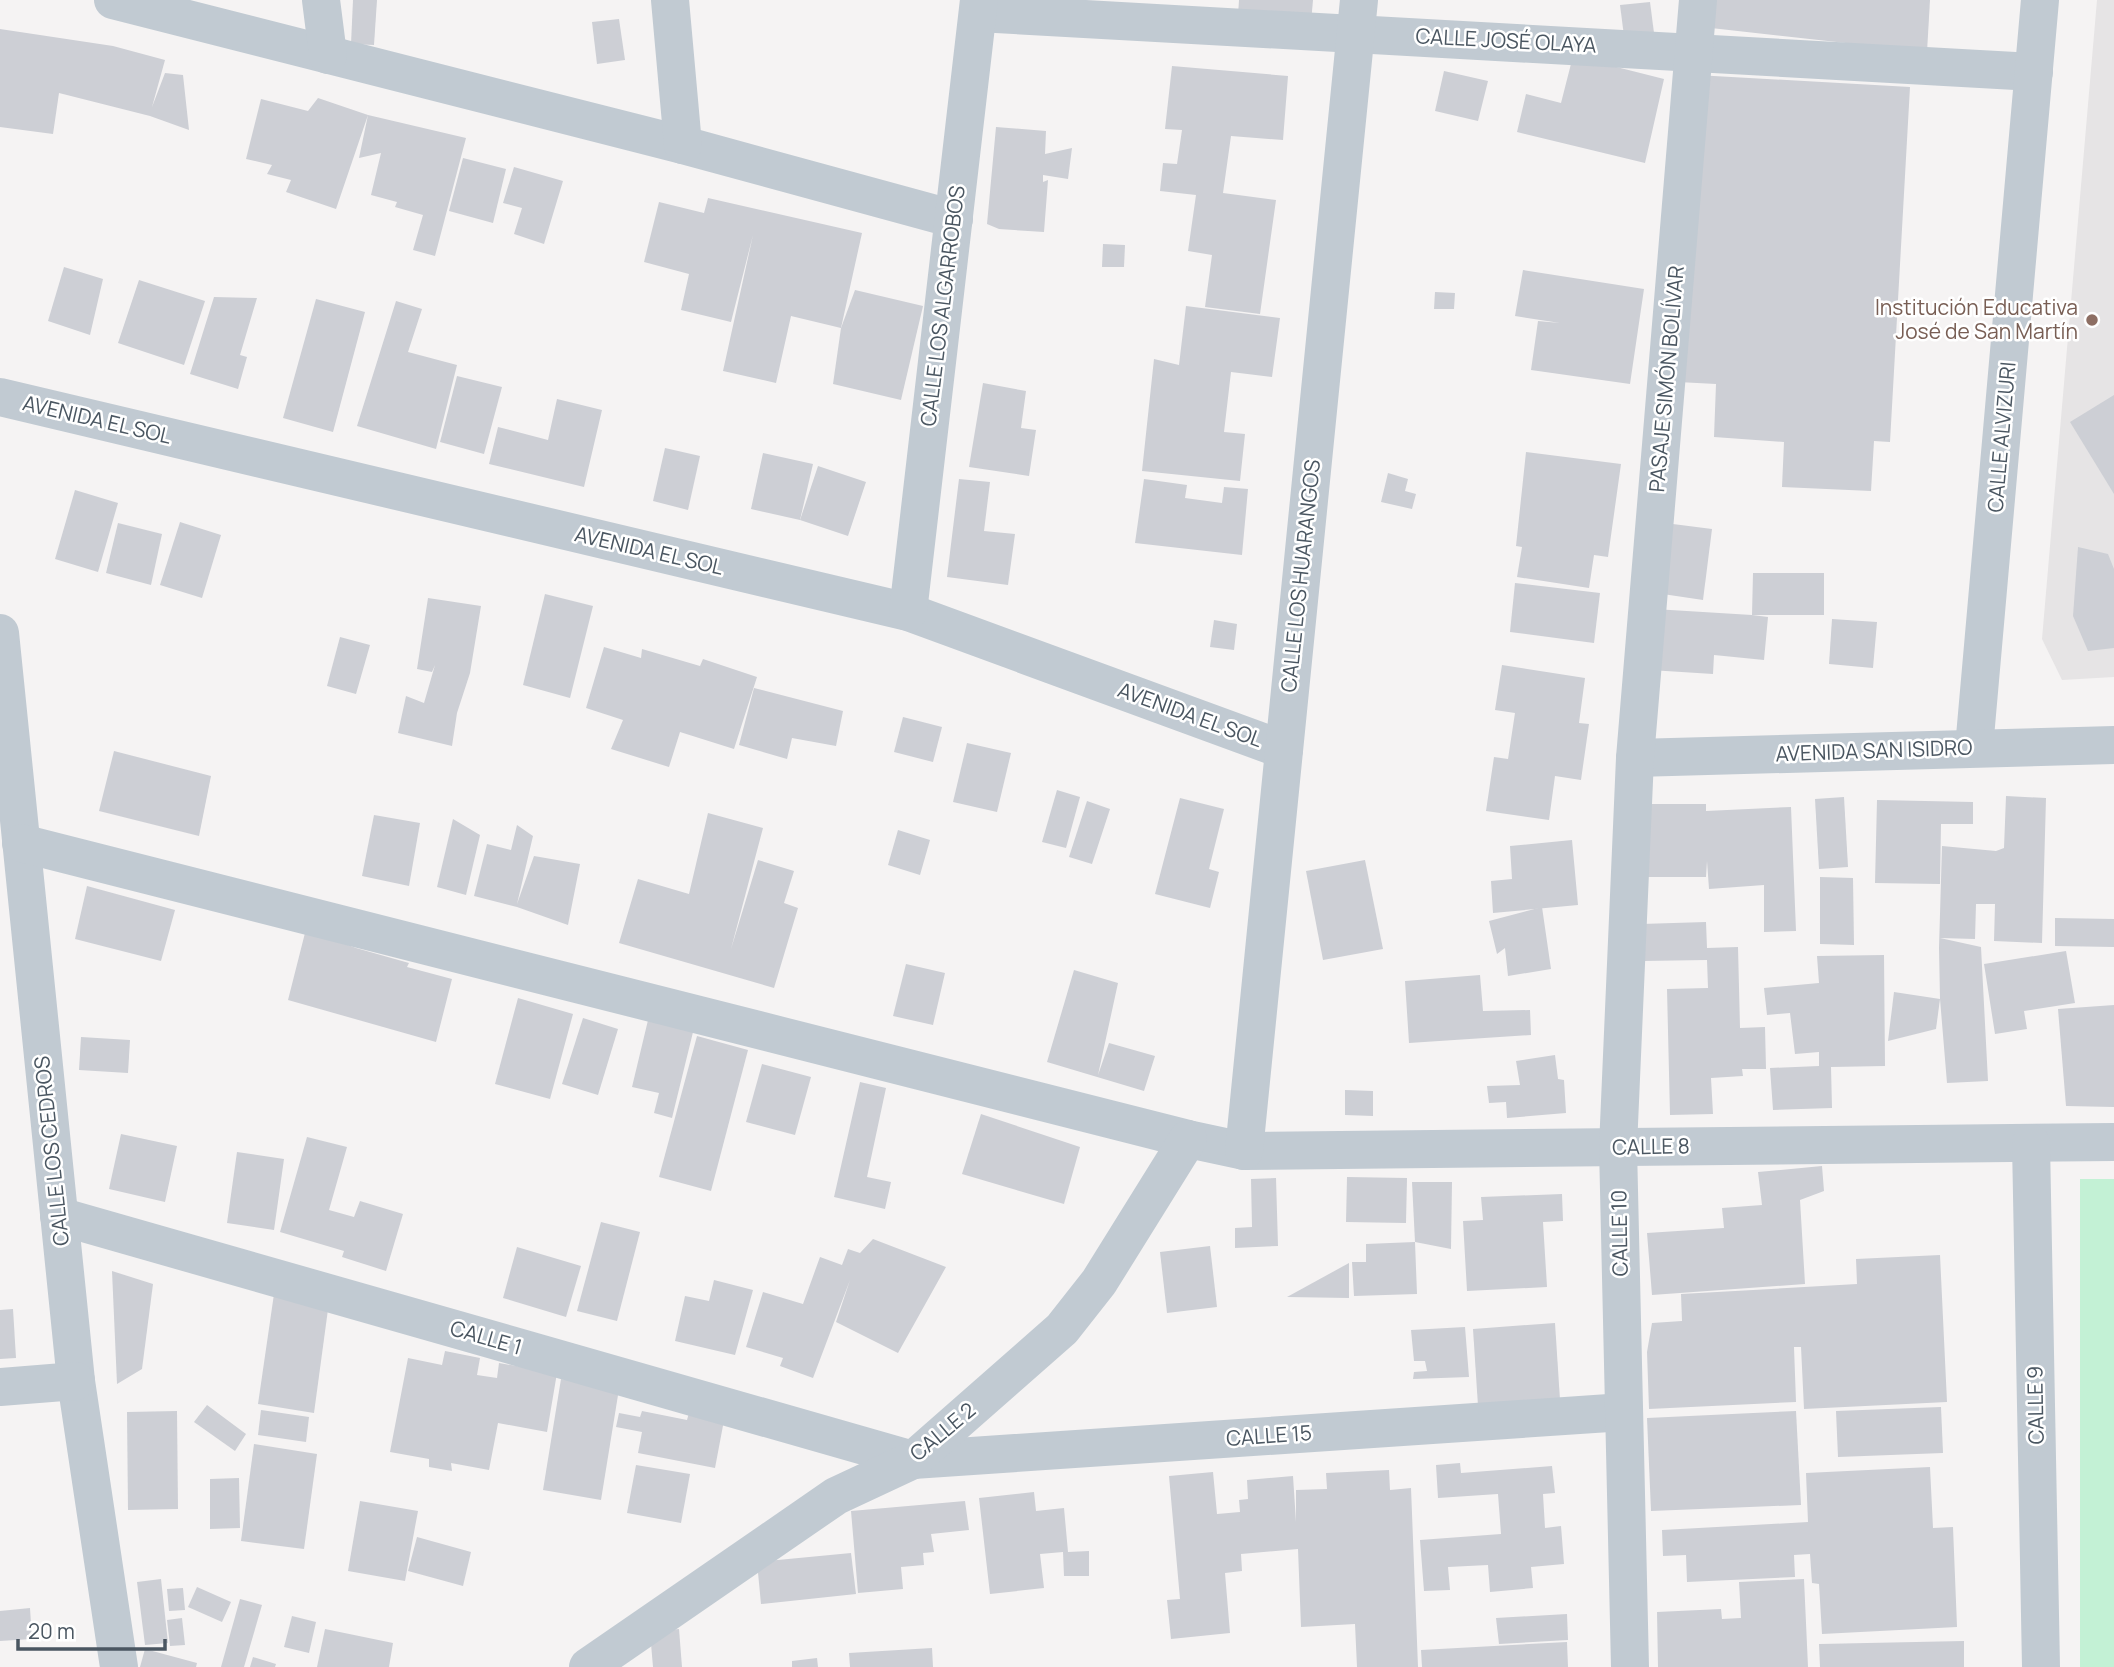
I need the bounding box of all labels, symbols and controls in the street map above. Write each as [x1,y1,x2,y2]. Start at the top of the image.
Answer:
street label: CALLE JOSÉ OLAYA [1415,21,1597,59]
street label: CALLE LOS ALGARROBOS [913,184,971,428]
street label: PASAJE SIMÓN BOLÍVAR [1642,264,1690,493]
place label: Institución Educativa José de San Martín [1875,293,2078,345]
marker: Institución Educativa José de San Martín [2084,312,2100,328]
street label: CALLE ALVIZURI [1980,360,2022,513]
street label: AVENIDA EL SOL [20,388,175,450]
street label: CALLE LOS HUARANGOS [1274,458,1326,694]
street label: AVENIDA EL SOL [572,519,727,581]
street label: AVENIDA EL SOL [1114,675,1267,753]
street label: AVENIDA SAN ISIDRO [1775,733,1973,767]
street label: CALLE LOS CEDROS [27,1055,75,1247]
street label: CALLE 8 [1612,1131,1690,1161]
street label: CALLE 10 [1604,1190,1634,1277]
street label: CALLE 1 [447,1313,526,1361]
street label: CALLE 9 [2020,1365,2050,1445]
street label: CALLE 2 [904,1396,981,1467]
street label: CALLE 15 [1225,1418,1313,1452]
scale bar [18,1608,164,1652]
text: 20 m [28,1617,75,1645]

